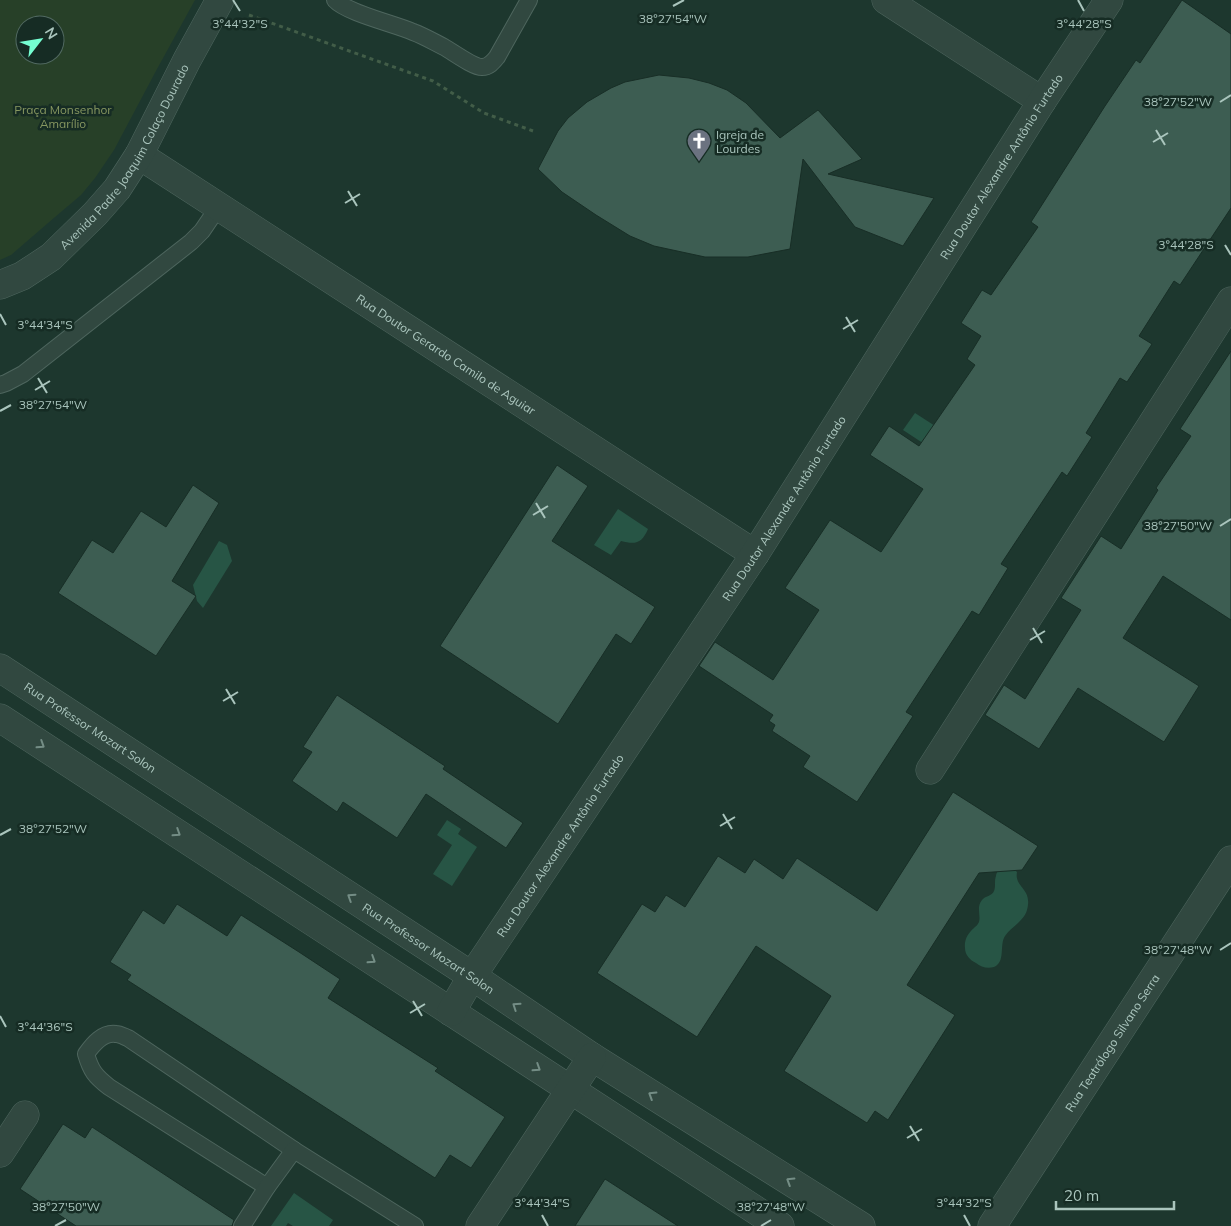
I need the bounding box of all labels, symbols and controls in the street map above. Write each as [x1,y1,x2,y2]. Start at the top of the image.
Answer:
text: 38°27'54"W [639,11,707,26]
north arrow [15,15,65,65]
text: 3°44'32"S [212,16,268,31]
text: 3°44'28"S [1056,16,1112,31]
text: N [41,24,62,42]
street label: Avenida Padre Joaquim Colaço Dourado [56,61,191,252]
street label: Rua Doutor Alexandre Antônio Furtado [936,70,1066,262]
text: 38°27'52"W [1144,94,1212,109]
park label: Praça Monsenhor Amarílio [14,102,112,131]
place label: Igreja de Lourdes [716,127,764,156]
church icon: Igreja de Lourdes [686,128,712,162]
text: 3°44'28"S [1158,237,1214,252]
street label: Rua Doutor Gerardo Camilo de Aguiar [354,290,539,418]
text: 3°44'34"S [17,317,73,332]
text: 38°27'54"W [19,397,87,412]
street label: Rua Doutor Alexandre Antônio Furtado [718,412,849,603]
text: 38°27'50"W [1144,518,1212,533]
street label: Rua Professor Mozart Solon [22,678,159,776]
one-way arrow [35,739,45,748]
street label: Rua Doutor Alexandre Antônio Furtado [493,751,626,940]
text: 38°27'52"W [19,821,87,836]
one-way arrow [172,827,181,837]
one-way arrow [348,894,357,903]
street label: Rua Professor Mozart Solon [360,899,498,997]
text: 38°27'48"W [1144,942,1212,957]
one-way arrow [366,954,376,963]
street label: Rua Teatrólogo Silvano Serra [1061,971,1162,1114]
one-way arrow [513,1003,522,1012]
text: 3°44'36"S [17,1019,73,1034]
one-way arrow [532,1062,541,1072]
one-way arrow [649,1091,658,1101]
one-way arrow [786,1178,795,1188]
scale bar [1056,1178,1174,1210]
text: 20 m [1064,1186,1099,1205]
text: 3°44'34"S [514,1195,570,1210]
text: 3°44'32"S [936,1195,992,1210]
text: 38°27'50"W [32,1199,100,1214]
text: 38°27'48"W [737,1199,805,1214]

